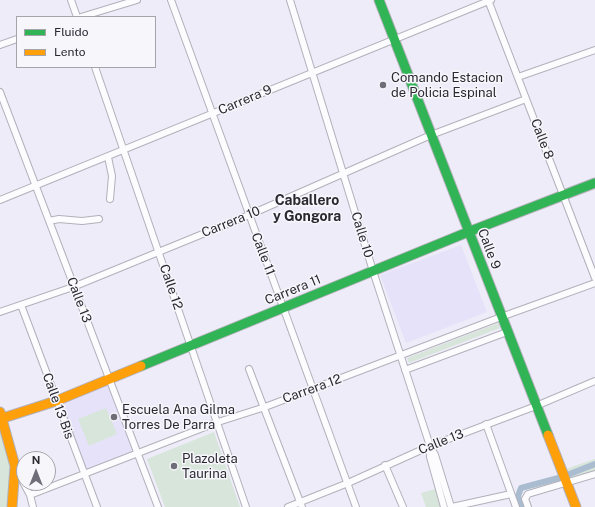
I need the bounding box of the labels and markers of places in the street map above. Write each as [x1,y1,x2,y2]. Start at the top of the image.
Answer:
place label: Comando Estacion de Policia Espinal [391,70,503,101]
marker: Comando Estacion de Policia Espinal [378,80,388,90]
place label: Escuela Ana Gilma Torres De Parra [122,402,235,433]
marker: Escuela Ana Gilma Torres De Parra [109,412,119,422]
place label: Plazoleta Taurina [182,451,238,482]
marker: Plazoleta Taurina [169,461,179,471]

